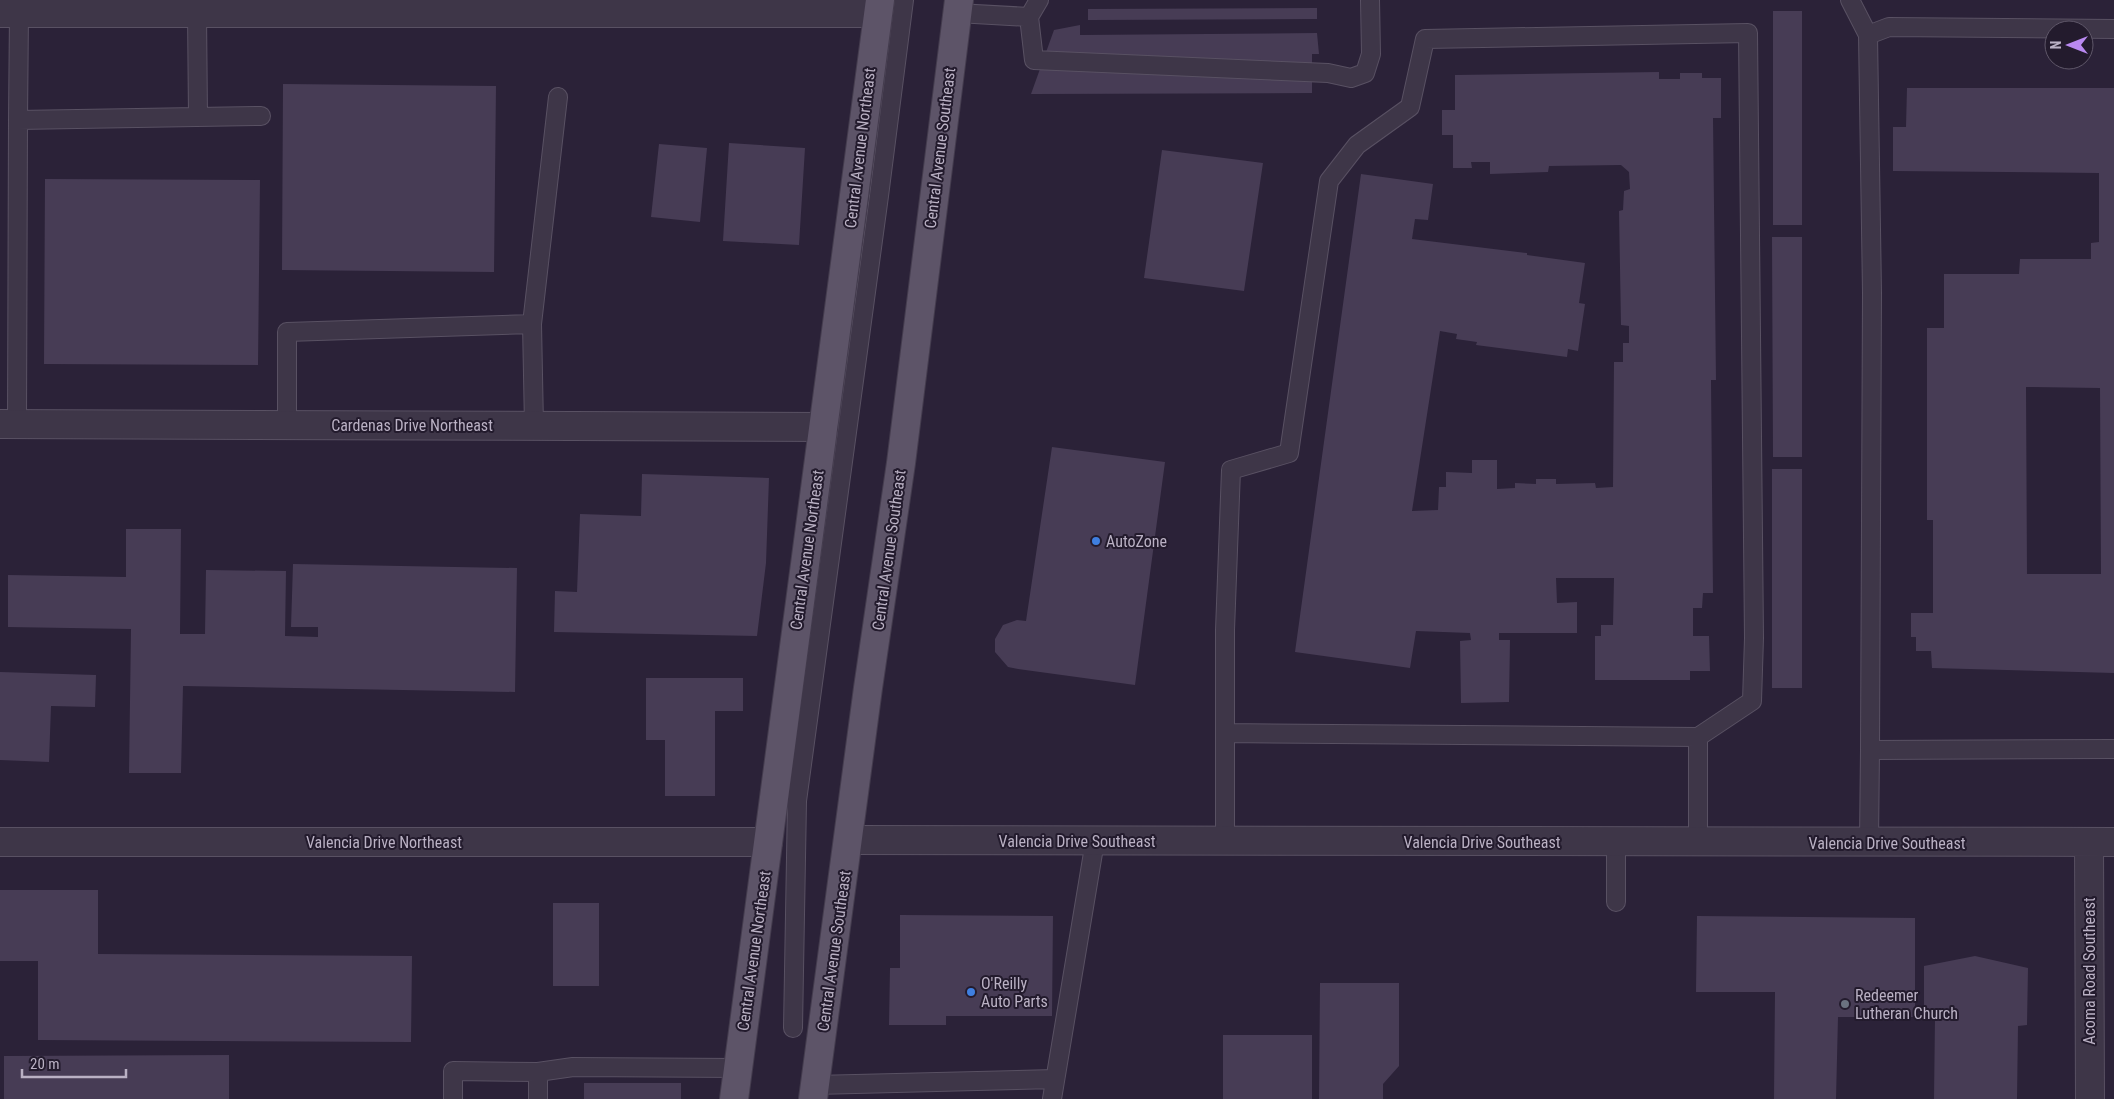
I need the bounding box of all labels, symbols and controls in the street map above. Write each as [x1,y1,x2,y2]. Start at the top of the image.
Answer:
north arrow [2044,20,2094,70]
text: N [2048,41,2064,49]
street label: Central Avenue Southeast [921,66,959,230]
street label: Central Avenue Northeast [841,67,879,229]
street label: Cardenas Drive Northeast [331,416,493,435]
street label: Central Avenue Southeast [868,468,910,632]
street label: Central Avenue Northeast [786,469,828,631]
place label: AutoZone [1106,532,1167,551]
marker: AutoZone [1090,535,1102,547]
street label: Valencia Drive Southeast [999,832,1156,851]
street label: Valencia Drive Northeast [306,833,462,852]
street label: Valencia Drive Southeast [1404,833,1561,852]
street label: Valencia Drive Southeast [1809,834,1966,853]
street label: Central Avenue Southeast [813,869,855,1033]
street label: Central Avenue Northeast [733,870,775,1032]
street label: Acoma Road Southeast [2080,897,2099,1045]
place label: O'Reilly Auto Parts [981,974,1048,1011]
marker: O'Reilly Auto Parts [965,986,977,998]
place label: Redeemer Lutheran Church [1855,986,1958,1023]
marker: Redeemer Lutheran Church [1839,998,1851,1010]
scale bar [22,1046,126,1078]
text: 20 m [30,1055,60,1073]

